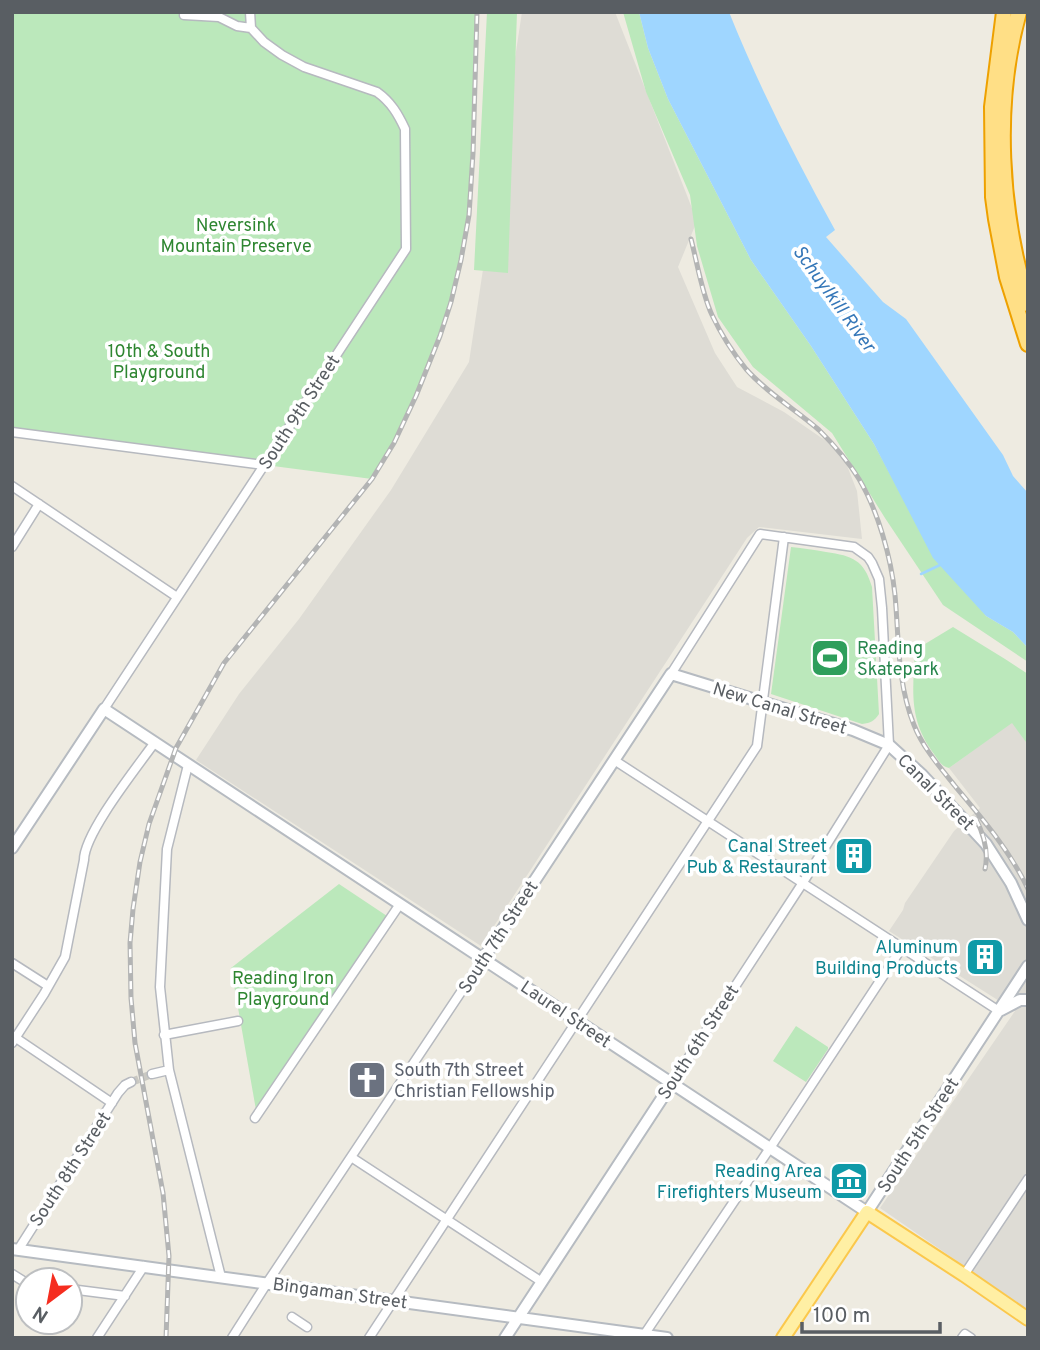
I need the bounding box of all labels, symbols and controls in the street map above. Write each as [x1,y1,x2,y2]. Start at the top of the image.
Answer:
park label: Neversink Mountain Preserve [160,215,312,259]
water label: Schuylkill River [787,241,881,359]
park label: 10th & South Playground [108,341,210,385]
street label: South 9th Street [255,351,346,475]
sports icon: Reading Skatepark [809,637,851,679]
place label: Reading Skatepark [857,638,939,682]
street label: New Canal Street [710,678,849,741]
street label: Canal Street [892,750,978,836]
building icon: Canal Street Pub & Restaurant [833,835,875,877]
place label: Canal Street Pub & Restaurant [686,836,827,880]
street label: South 7th Street [454,877,544,999]
building icon: Aluminum Building Products [964,936,1006,978]
place label: Aluminum Building Products [815,937,958,981]
park label: Reading Iron Playground [232,968,334,1012]
street label: Laurel Street [515,976,615,1054]
street label: South 6th Street [654,981,745,1105]
church icon: South 7th Street Christian Fellowship [346,1059,388,1101]
place label: South 7th Street Christian Fellowship [394,1060,555,1104]
street label: South 5th Street [873,1074,965,1198]
street label: South 8th Street [26,1108,117,1232]
museum icon: Reading Area Firefighters Museum [828,1160,870,1202]
place label: Reading Area Firefighters Museum [657,1161,822,1205]
north arrow [14,1266,84,1336]
street label: Bingaman Street [271,1274,409,1315]
scale bar [802,1290,940,1334]
text: N [29,1300,53,1328]
text: 100 m [813,1303,870,1330]

